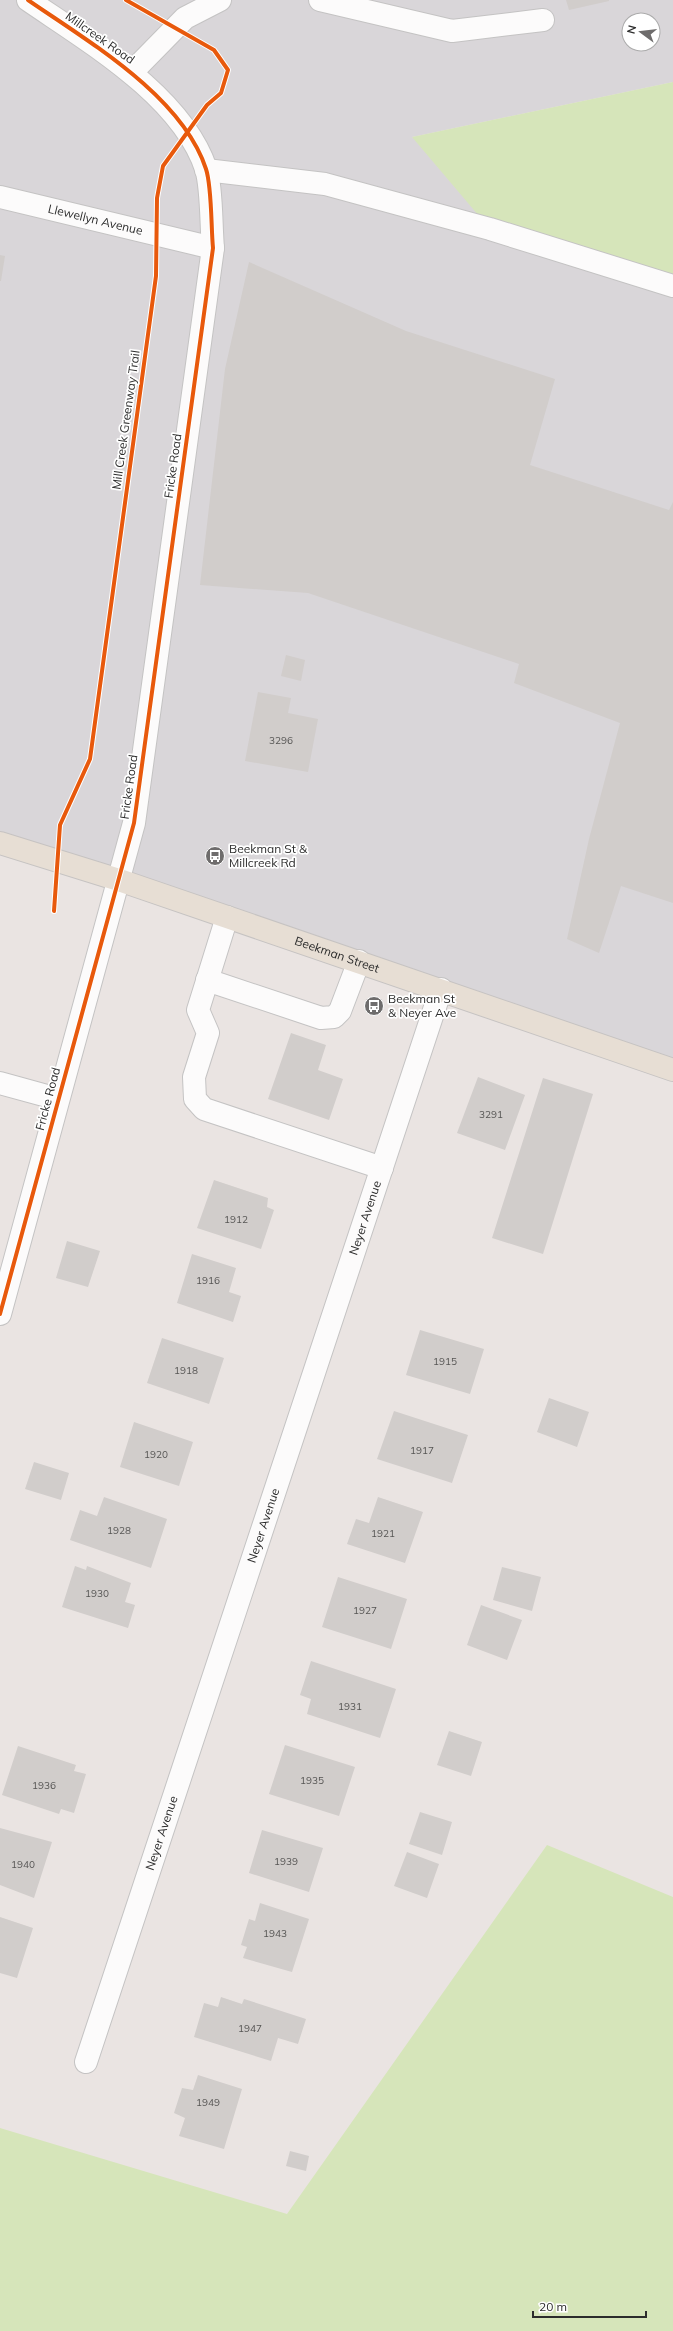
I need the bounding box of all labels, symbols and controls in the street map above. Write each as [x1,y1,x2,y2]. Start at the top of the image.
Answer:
street label: Millcreek Road [63,8,138,67]
north arrow [621,12,661,52]
text: N [624,24,639,35]
street label: Llewellyn Avenue [47,201,144,238]
street label: Mill Creek Greenway Trail [108,349,143,491]
street label: Fricke Road [161,433,184,499]
house number: 3296 [269,734,293,747]
street label: Fricke Road [117,754,140,820]
place label: Beekman St & Millcreek Rd [229,841,308,870]
bus stop icon: Beekman St & Millcreek Rd [204,845,226,867]
street label: Beekman Street [293,933,381,976]
place label: Beekman St & Neyer Ave [388,991,456,1020]
bus stop icon: Beekman St & Neyer Ave [363,995,385,1017]
street label: Fricke Road [32,1066,63,1132]
house number: 3291 [479,1108,503,1121]
street label: Neyer Avenue [345,1179,384,1257]
house number: 1912 [224,1213,248,1226]
house number: 1916 [196,1274,220,1287]
house number: 1915 [433,1355,457,1368]
house number: 1918 [174,1364,198,1377]
house number: 1917 [410,1444,434,1457]
house number: 1920 [144,1448,168,1461]
street label: Neyer Avenue [244,1486,282,1565]
house number: 1928 [107,1524,131,1537]
house number: 1921 [371,1527,395,1540]
house number: 1930 [85,1587,109,1600]
house number: 1927 [353,1604,377,1617]
house number: 1931 [338,1700,362,1713]
house number: 1935 [300,1774,324,1787]
house number: 1936 [32,1779,56,1792]
street label: Neyer Avenue [142,1794,181,1872]
house number: 1939 [274,1855,298,1868]
house number: 1940 [11,1858,35,1871]
house number: 1943 [263,1927,287,1940]
house number: 1947 [238,2022,262,2035]
house number: 1949 [196,2096,220,2109]
scale bar [533,2293,646,2319]
text: 20 m [539,2299,567,2314]

